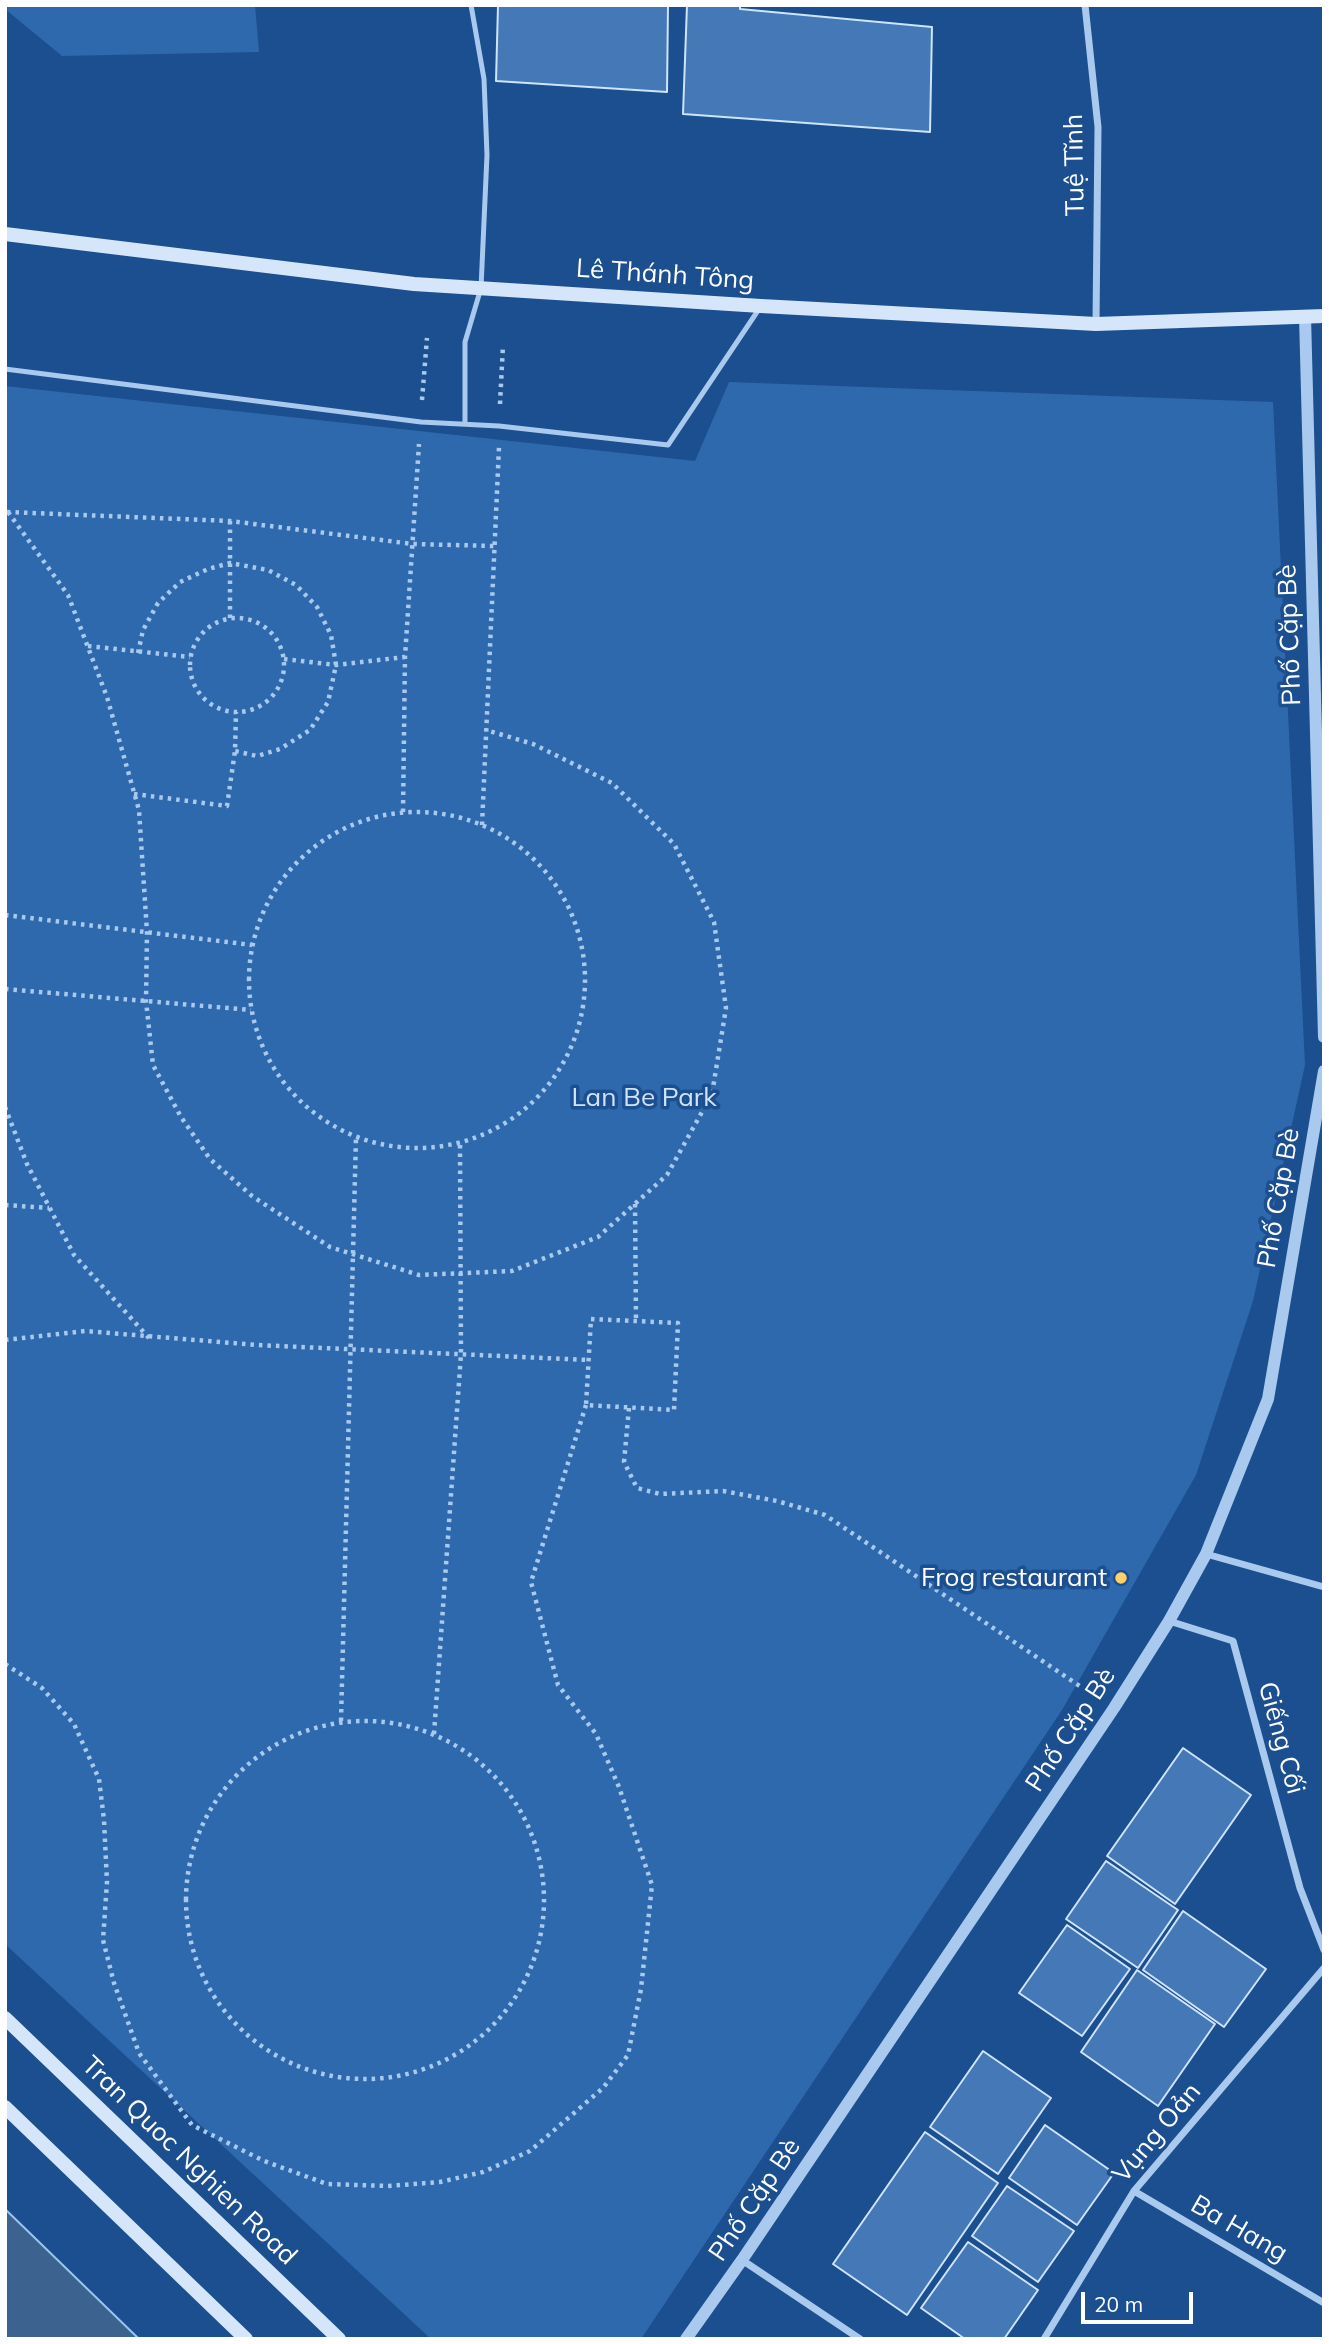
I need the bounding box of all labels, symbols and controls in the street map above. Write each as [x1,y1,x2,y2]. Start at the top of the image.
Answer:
street label: Tuệ Tĩnh [1059,114,1091,216]
street label: Lê Thánh Tông [575,253,755,297]
street label: Phố Cặp Bè [1272,564,1308,706]
park label: Lan Be Park [571,1082,717,1114]
street label: Phố Cặp Bè [1251,1126,1307,1270]
place label: Frog restaurant [921,1562,1107,1594]
marker: Frog restaurant [1113,1570,1129,1586]
street label: Phố Cặp Bè [1019,1662,1123,1798]
street label: Giếng Cối [1251,1678,1311,1798]
street label: Tran Quoc Nghien Road [75,2050,303,2272]
street label: Vụng Oản [1106,2077,1208,2189]
street label: Phố Cặp Bè [703,2133,807,2267]
street label: Ba Hang [1185,2189,1293,2269]
scale bar [1084,2278,1196,2322]
text: 20 m [1094,2291,1143,2317]

